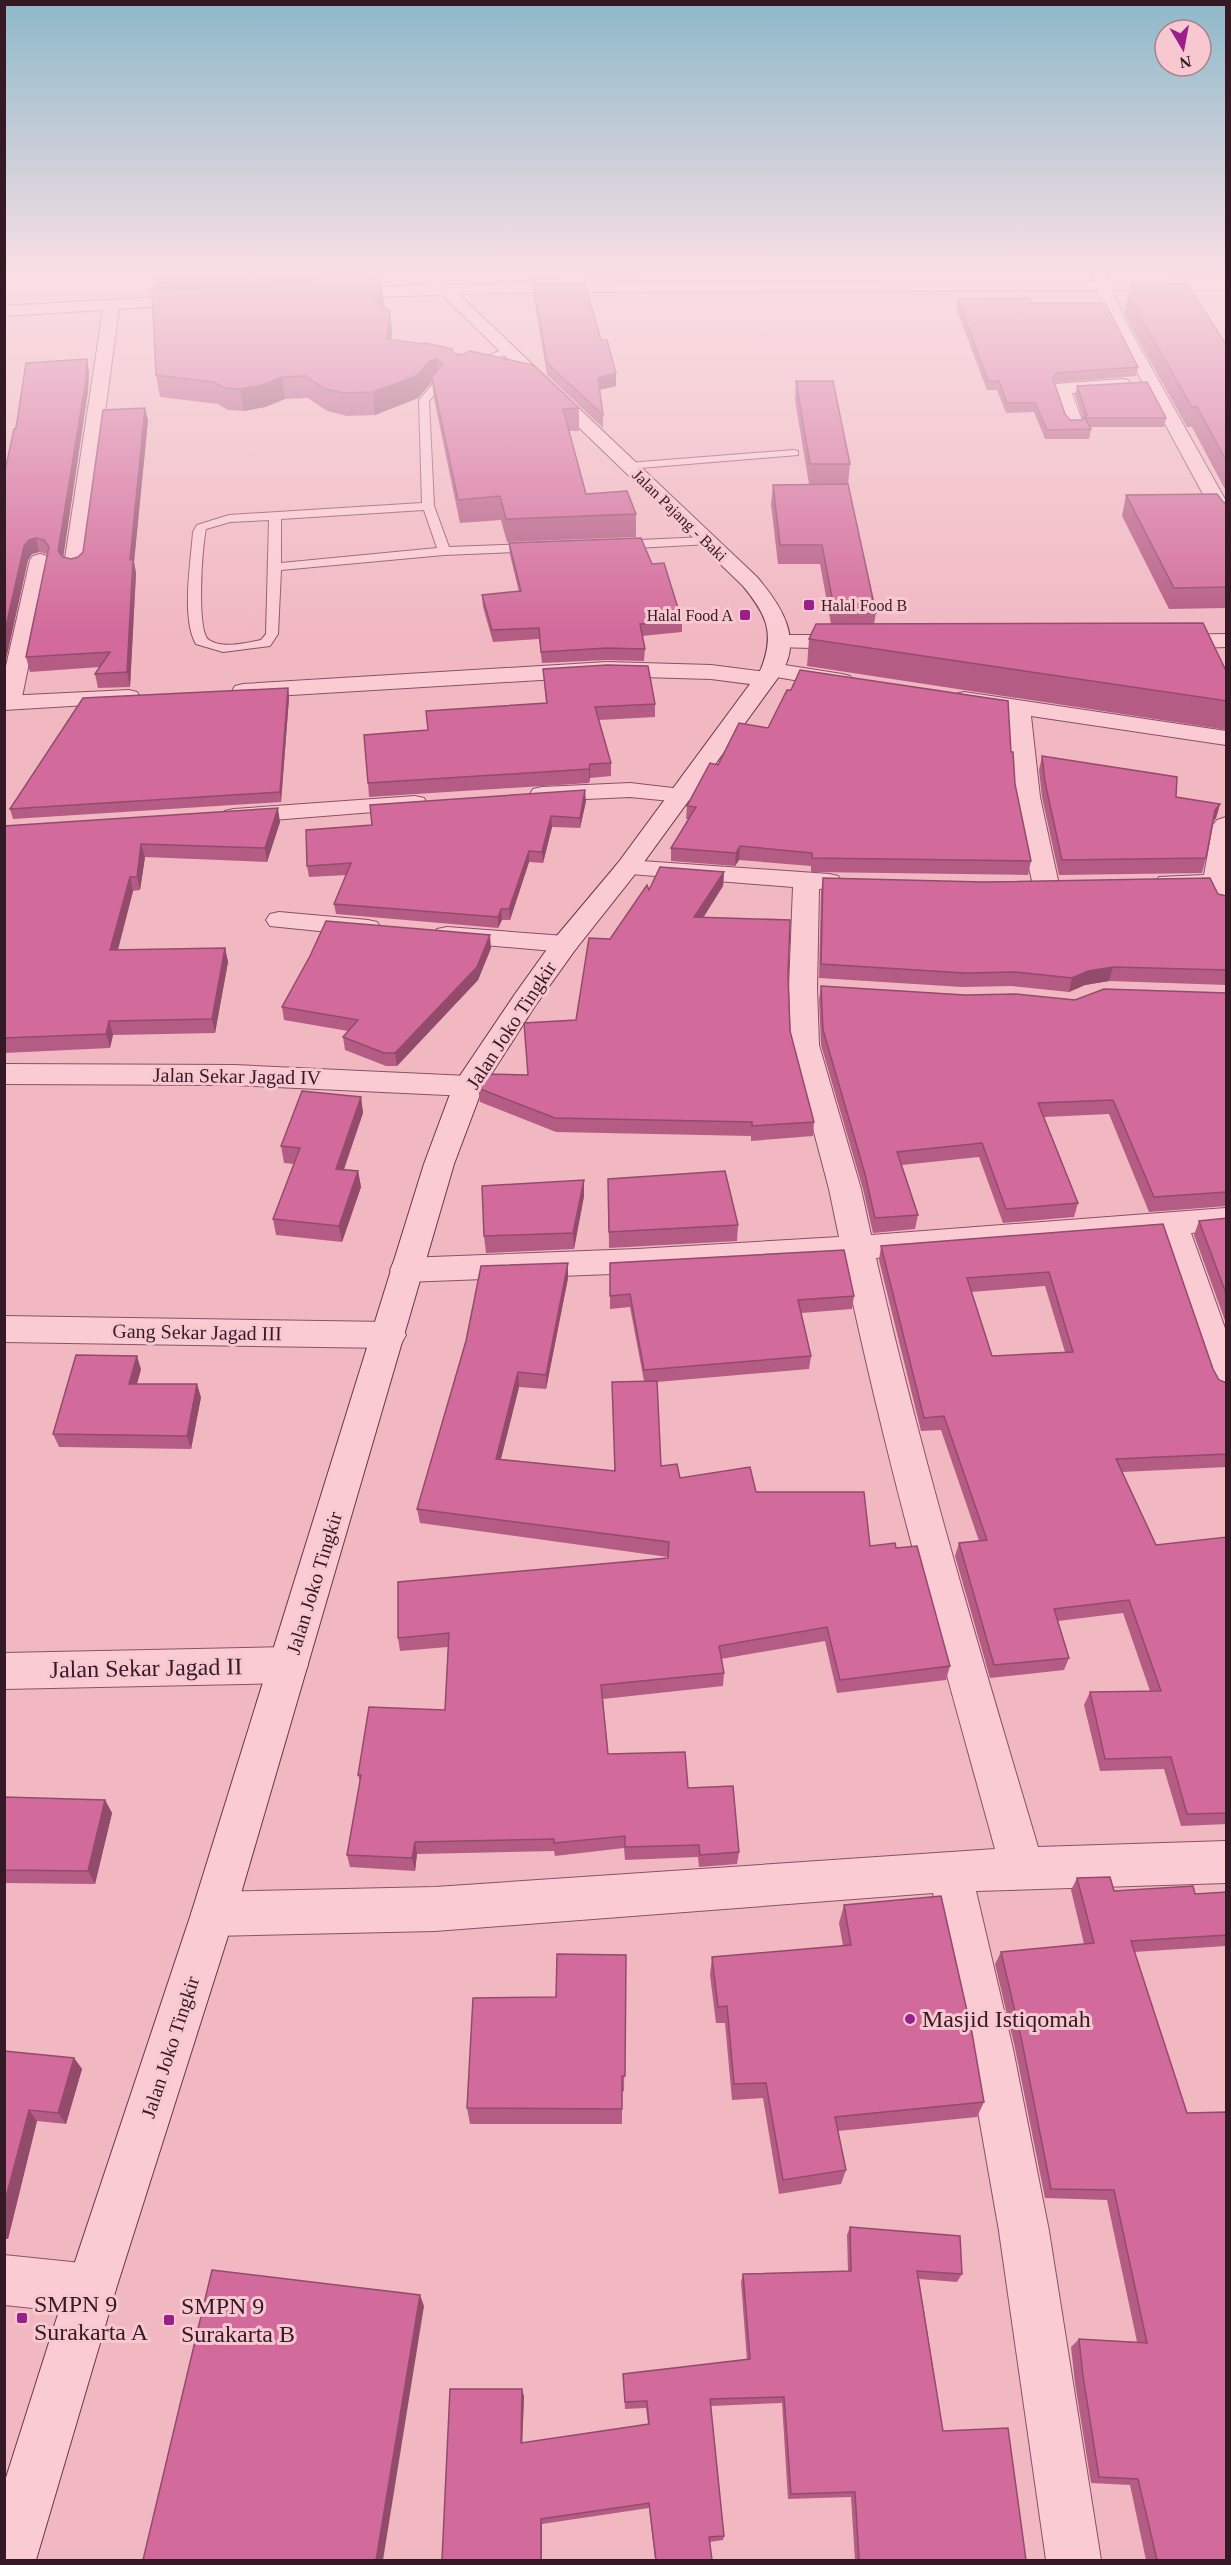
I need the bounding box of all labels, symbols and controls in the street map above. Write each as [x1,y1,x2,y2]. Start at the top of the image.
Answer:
north arrow [1153,18,1213,78]
text: N [1178,53,1193,72]
street label: Jalan Pajang - Baki [628,466,731,566]
place label: Halal Food B [821,597,907,614]
marker: Halal Food B [802,598,816,612]
place label: Halal Food A [647,607,733,624]
marker: Halal Food A [738,608,752,622]
street label: Jalan Joko Tingkir [462,957,561,1094]
street label: Jalan Sekar Jagad IV [153,1064,322,1089]
street label: Gang Sekar Jagad III [112,1320,282,1345]
street label: Jalan Joko Tingkir [282,1509,347,1657]
street label: Jalan Sekar Jagad II [49,1653,243,1683]
street label: Jalan Joko Tingkir [137,1973,204,2121]
place label: Masjid Istiqomah [922,2006,1091,2032]
marker: Masjid Istiqomah [903,2012,917,2026]
place label: SMPN 9 Surakarta A [34,2291,149,2345]
place label: SMPN 9 Surakarta B [181,2293,295,2347]
marker: SMPN 9 Surakarta A [15,2311,29,2325]
marker: SMPN 9 Surakarta B [162,2313,176,2327]

